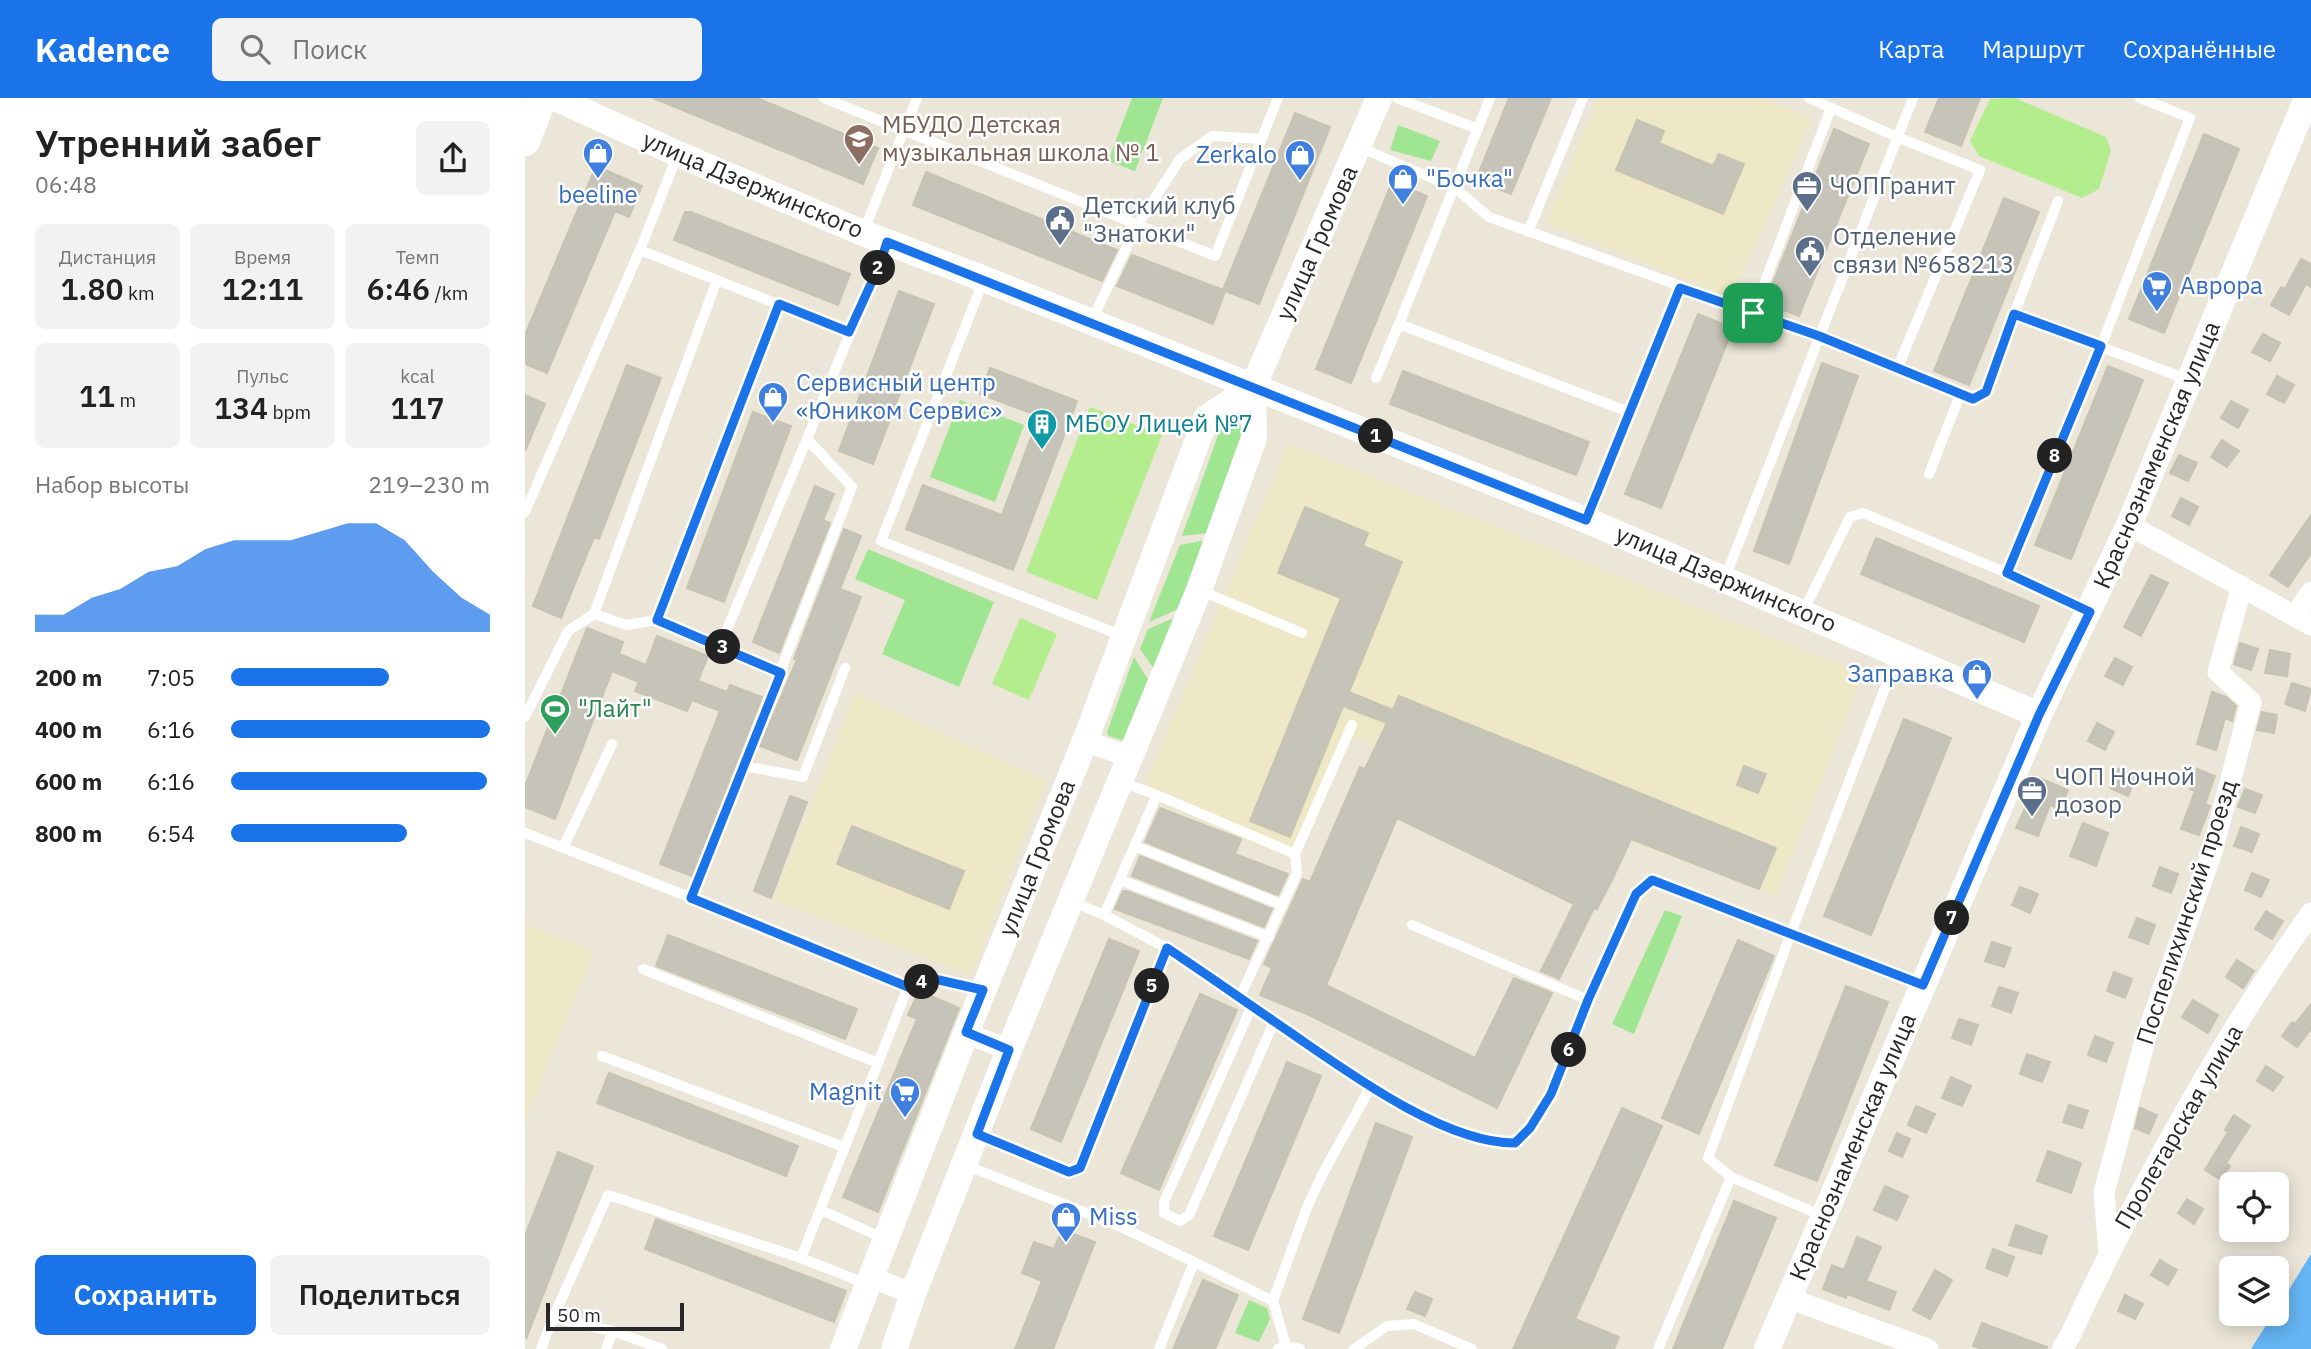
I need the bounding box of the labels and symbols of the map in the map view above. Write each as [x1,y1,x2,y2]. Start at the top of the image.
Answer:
place label: МБУДО Детская музыкальная школа № 1 [882,108,1160,168]
school or university icon: МБУДО Детская музыкальная школа № 1 [842,122,876,166]
street label: улица Дзержинского [638,123,869,245]
shop icon: beeline [581,136,615,180]
place label: Zerkalo [1196,138,1277,170]
shop icon: Zerkalo [1283,138,1317,182]
street label: улица Громова [1268,160,1365,325]
shop icon: "Бочка" [1386,162,1420,206]
place label: "Бочка" [1426,162,1513,194]
office icon: ЧОПГранит [1790,169,1824,213]
place label: ЧОПГранит [1830,169,1956,201]
place label: beeline [558,178,638,210]
place label: Детский клуб "Знатоки" [1083,189,1236,249]
public building icon: Детский клуб "Знатоки" [1043,203,1077,247]
place label: Отделение связи №658213 [1833,220,2014,280]
public building icon: Отделение связи №658213 [1793,234,1827,278]
pin: 2 [861,250,895,286]
supermarket icon: Аврора [2140,269,2174,313]
place label: Аврора [2180,269,2263,301]
pin [1723,283,1783,343]
street label: Краснознаменская улица [2085,316,2227,593]
place label: Сервисный центр «Юником Сервис» [796,366,1002,426]
shop icon: Сервисный центр «Юником Сервис» [756,380,790,424]
building icon: МБОУ Лицей №7 [1025,407,1059,451]
place label: МБОУ Лицей №7 [1065,407,1253,439]
pin: 1 [1359,418,1393,454]
pin: 8 [2037,438,2073,474]
street label: улица Дзержинского [1611,517,1842,639]
pin: 3 [705,630,741,664]
place label: Заправка [1847,657,1954,689]
shop icon: Заправка [1960,657,1994,701]
sports icon: "Лайт" [538,692,572,736]
place label: "Лайт" [578,692,652,724]
place label: ЧОП Ночной дозор [2055,760,2195,820]
street label: улица Громова [990,774,1082,941]
office icon: ЧОП Ночной дозор [2015,774,2049,818]
street label: Поспелихинский проезд [2128,775,2244,1048]
pin: 7 [1935,900,1969,936]
pin: 4 [905,964,939,1000]
pin: 5 [1135,968,1169,1004]
street label: Краснознаменская улица [1781,1008,1923,1285]
street label: Пролетарская улица [2107,1018,2250,1234]
pin: 6 [1551,1032,1587,1068]
place label: Magnit [809,1075,882,1107]
supermarket icon: Magnit [888,1075,922,1119]
shop icon: Miss [1049,1200,1083,1244]
place label: Miss [1089,1200,1138,1232]
scale bar [546,1300,684,1332]

